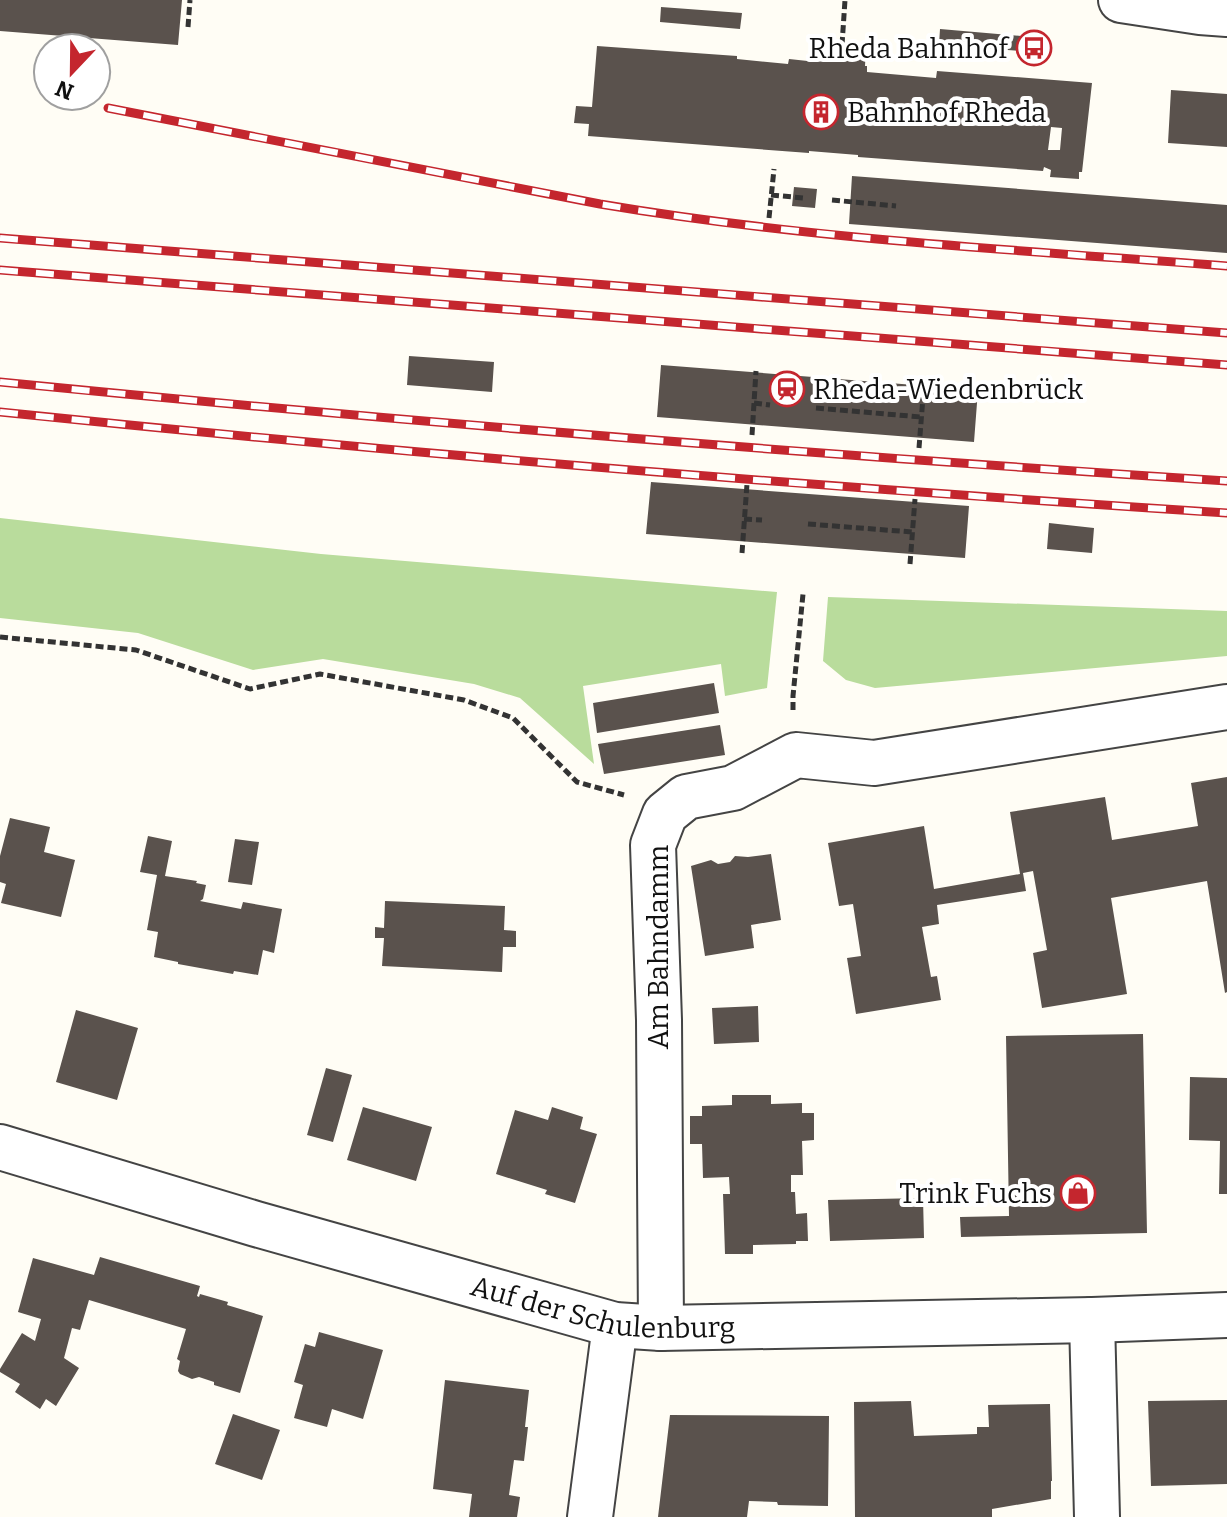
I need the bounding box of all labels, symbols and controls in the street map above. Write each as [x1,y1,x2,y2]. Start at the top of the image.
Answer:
bus stop icon: Rheda Bahnhof [1015,29,1053,67]
north arrow [32,32,112,112]
place label: Rheda Bahnhof [809,32,1010,65]
text: N [52,74,78,106]
building icon: Bahnhof Rheda [802,93,840,131]
place label: Bahnhof Rheda [847,96,1046,129]
station icon: Rheda-Wiedenbrück [768,370,806,408]
place label: Rheda-Wiedenbrück [813,373,1083,406]
street label: Am Bahndamm [642,845,675,1049]
shop icon: Trink Fuchs [1059,1174,1097,1212]
place label: Trink Fuchs [899,1177,1052,1210]
street label: Auf der Schulenburg [467,1269,735,1345]

